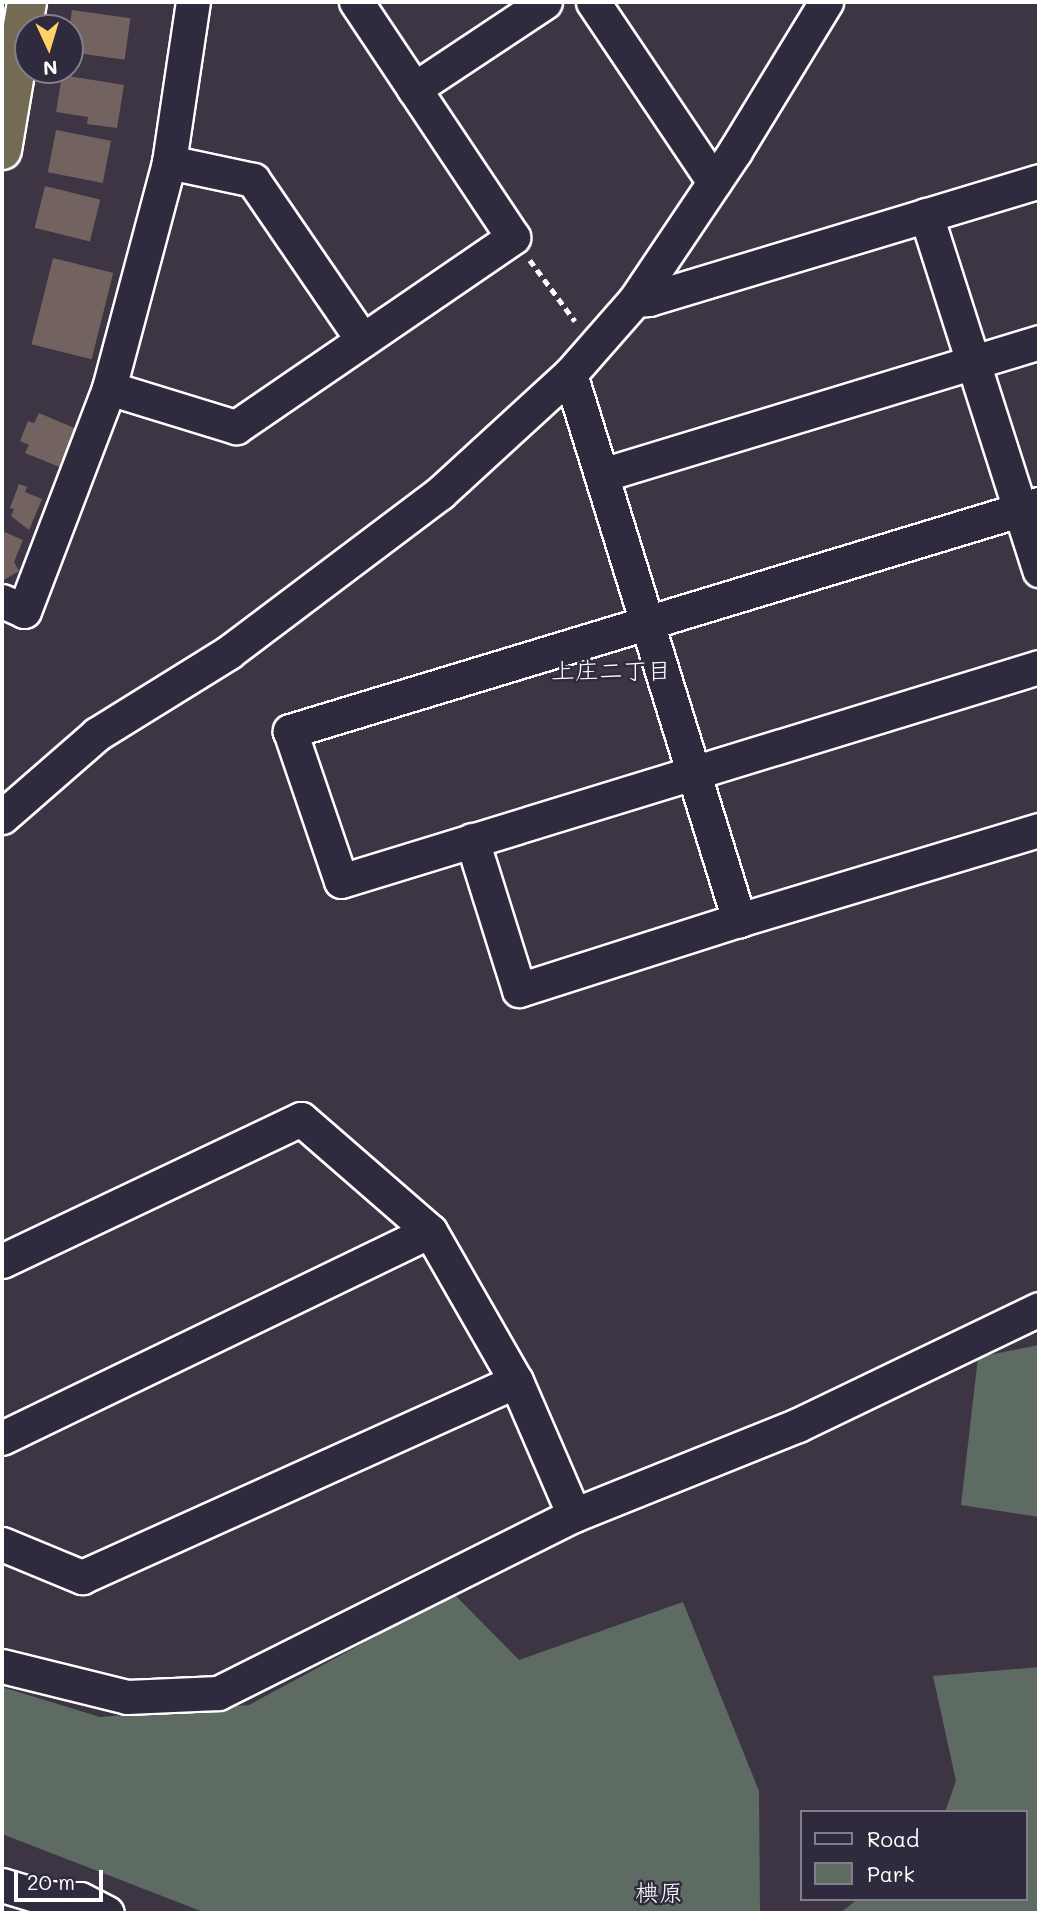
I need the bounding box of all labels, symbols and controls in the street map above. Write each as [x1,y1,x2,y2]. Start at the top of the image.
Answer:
north arrow [14,14,84,84]
text: N [42,55,58,81]
district label: 上庄二丁目 [551,656,671,684]
legend [800,1810,1027,1901]
text: Road [867,1825,919,1852]
scale bar [18,1856,107,1900]
text: Park [867,1860,915,1887]
text: 20 m [27,1868,75,1895]
district label: 椣原 [635,1878,683,1906]

